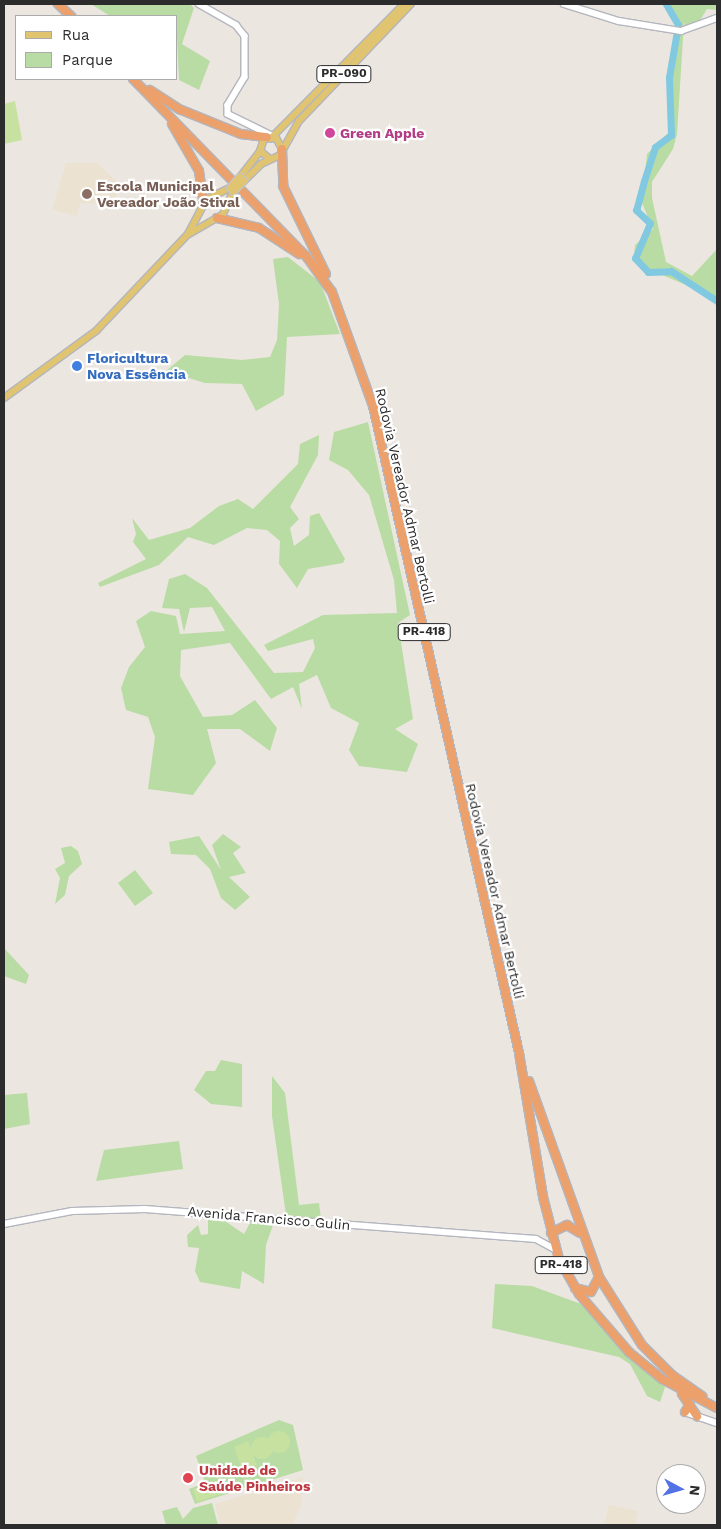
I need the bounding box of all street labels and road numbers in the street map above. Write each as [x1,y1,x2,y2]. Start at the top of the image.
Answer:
road number: PR-090 [315,64,373,84]
street label: Rodovia Vereador Admar Bertolli [372,386,438,606]
road number: PR-418 [396,622,452,642]
street label: Rodovia Vereador Admar Bertolli [462,781,528,1001]
street label: Avenida Francisco Gulin [187,1203,351,1233]
road number: PR-418 [534,1256,588,1274]

